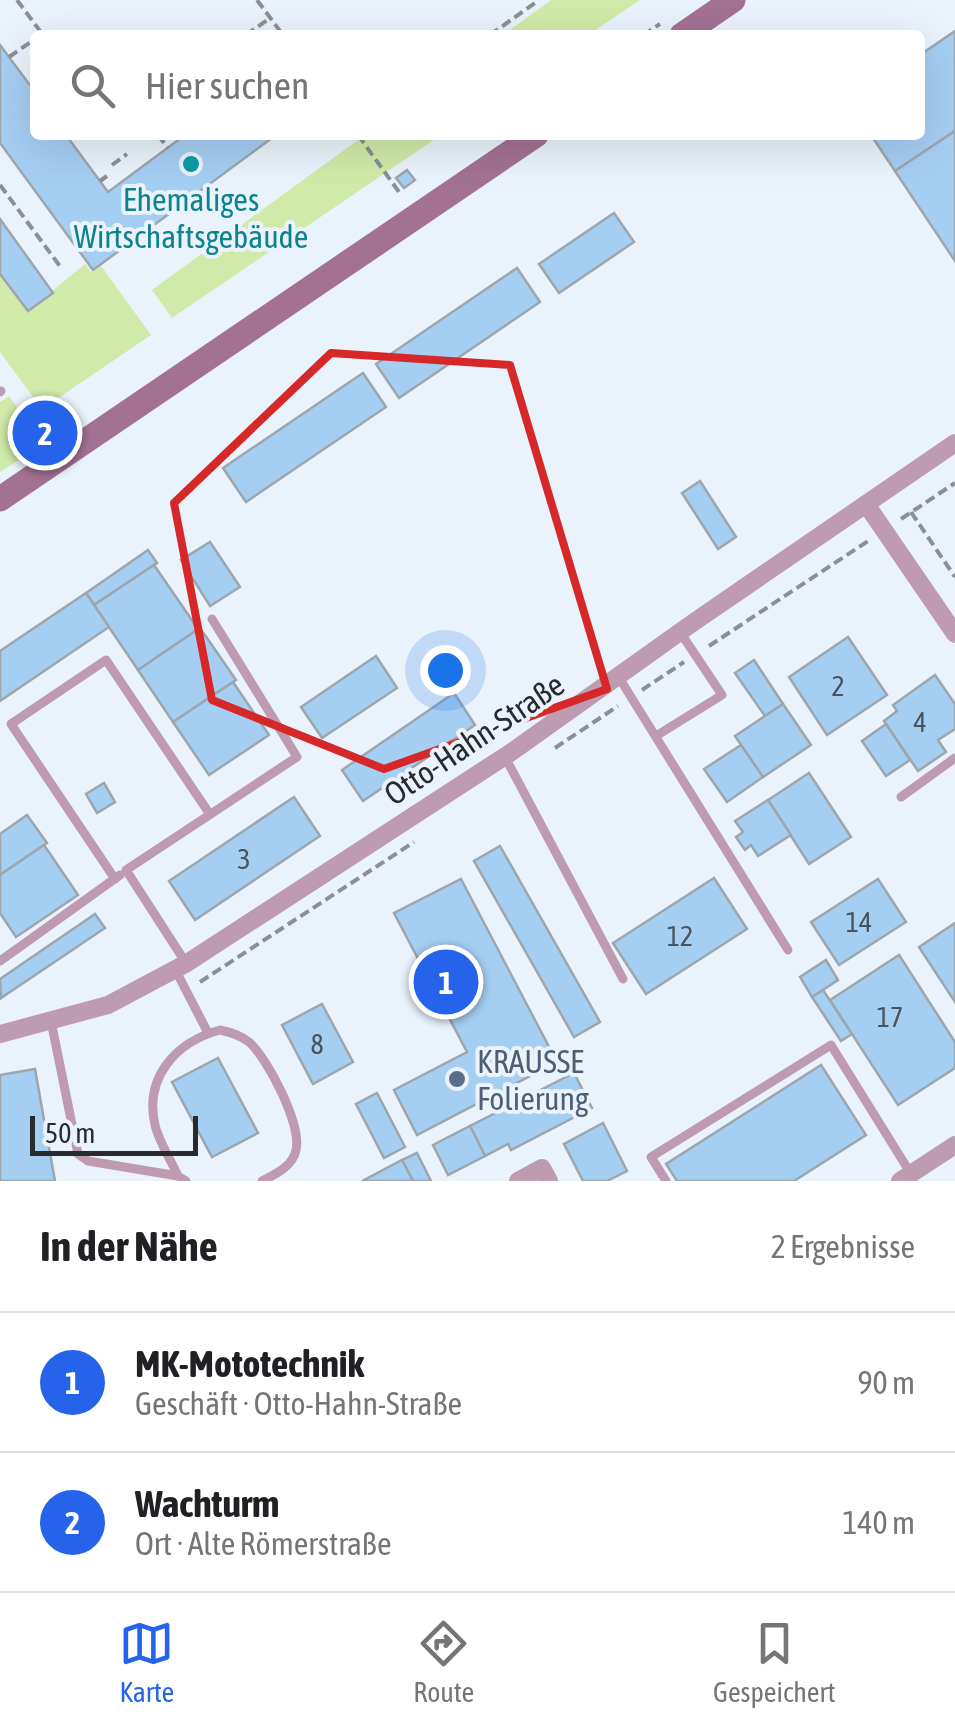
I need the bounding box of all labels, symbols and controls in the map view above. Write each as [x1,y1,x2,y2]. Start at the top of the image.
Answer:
search box [30,30,925,140]
icon: search [65,58,120,113]
text: Hier suchen [145,64,309,107]
marker: Ehemaliges Wirtschaftsgebäude [180,153,202,175]
place label: Ehemaliges Wirtschaftsgebäude [74,181,308,255]
pin: 2 [12,396,78,470]
your location [420,645,471,696]
street label: Otto-Hahn-Straße [377,665,571,813]
house number: 2 [831,670,845,702]
house number: 4 [913,706,927,738]
house number: 3 [237,843,251,875]
house number: 14 [846,906,872,938]
house number: 12 [667,920,693,952]
pin: 1 [414,944,478,1020]
house number: 17 [877,1001,903,1033]
house number: 8 [310,1028,324,1060]
place label: KRAUSSE Folierung [477,1043,589,1117]
marker: KRAUSSE Folierung [446,1068,468,1090]
scale bar [30,1111,198,1156]
text: 50 m [45,1117,95,1149]
text: In der Nähe [40,1222,218,1270]
text: 2 Ergebnisse [771,1228,915,1265]
text: MK-Mototechnik [135,1342,364,1385]
text: 1 [65,1364,80,1401]
text: 90 m [857,1364,915,1401]
text: Geschäft · Otto-Hahn-Straße [135,1385,462,1422]
text: Wachturm [135,1482,279,1525]
text: 2 [65,1504,80,1541]
text: 140 m [842,1504,915,1541]
text: Ort · Alte Römerstraße [135,1525,391,1562]
tab: Karte [119,1616,174,1708]
tab: Route [413,1616,474,1708]
tab: Gespeichert [713,1616,836,1708]

